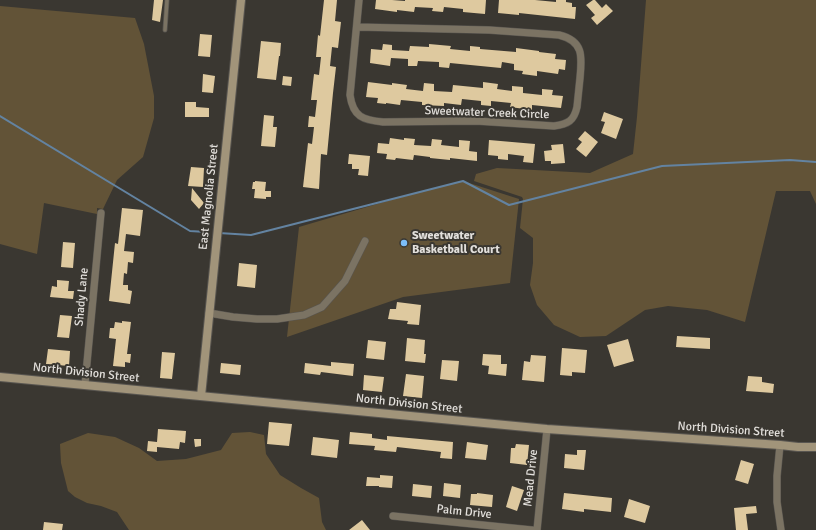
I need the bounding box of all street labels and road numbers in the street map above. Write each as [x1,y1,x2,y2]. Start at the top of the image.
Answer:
street label: Sweetwater Creek Circle [424,104,550,122]
street label: East Magnolia Street [196,143,222,251]
street label: Shady Lane [72,267,92,327]
street label: North Division Street [32,360,140,386]
street label: North Division Street [355,391,463,417]
street label: North Division Street [677,419,785,441]
street label: Mead Drive [521,449,541,507]
street label: Palm Drive [436,502,492,522]

